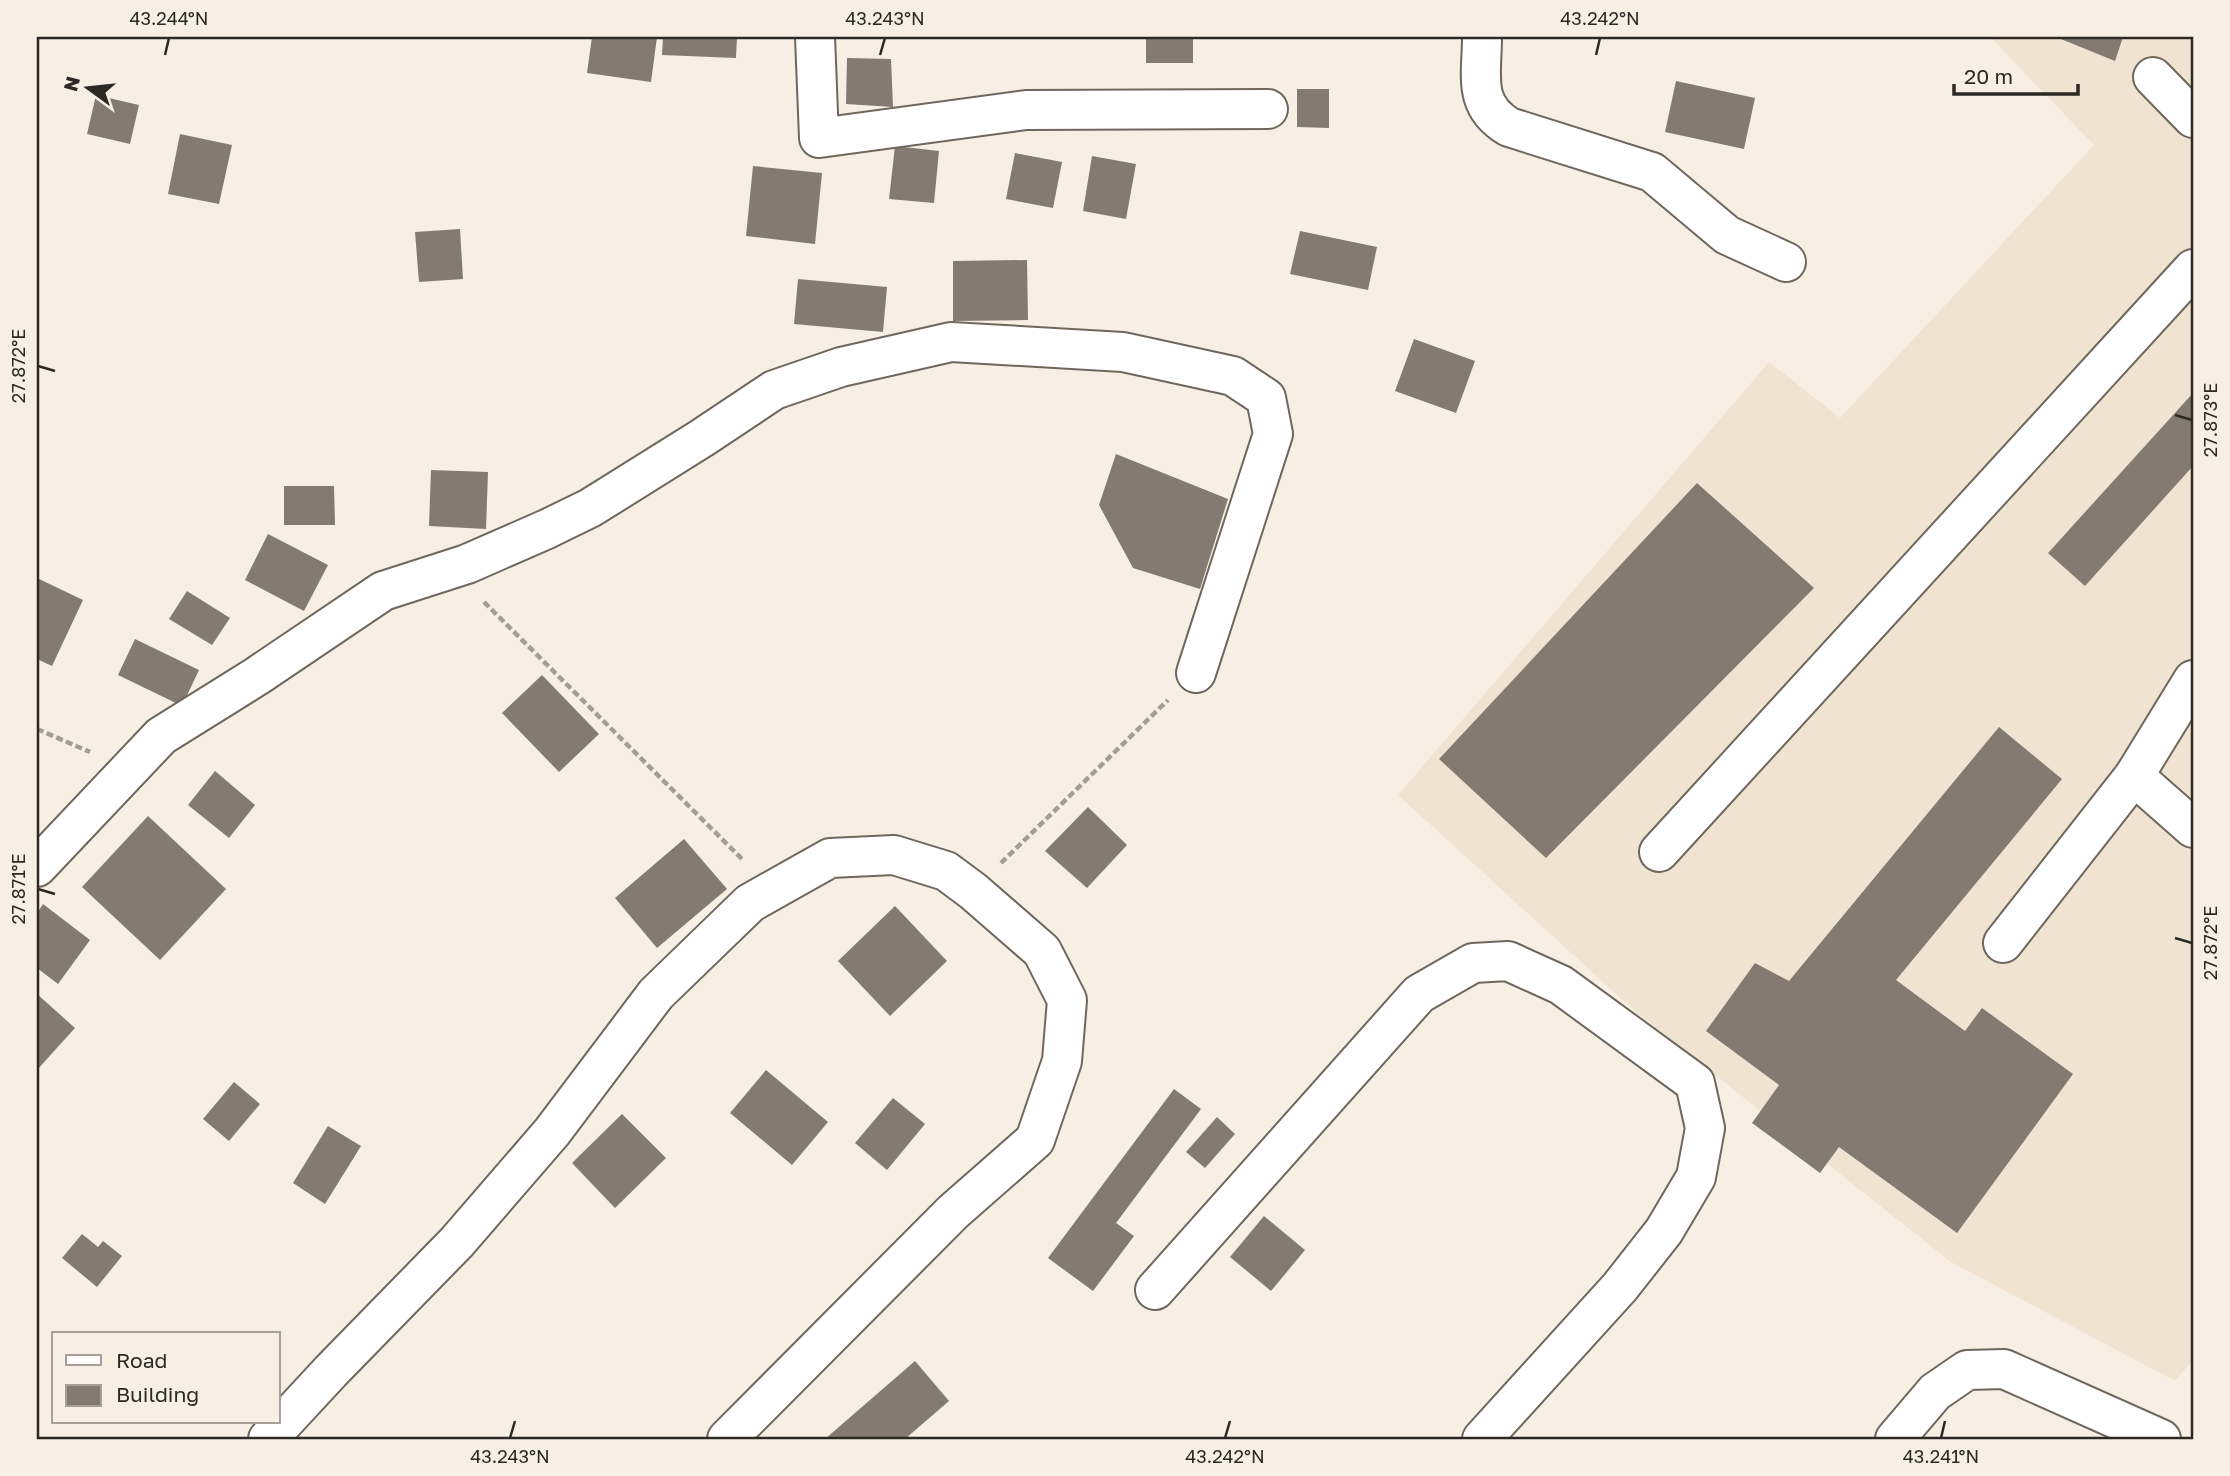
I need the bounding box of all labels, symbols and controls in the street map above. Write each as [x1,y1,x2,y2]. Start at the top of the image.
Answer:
text: 43.244°N [129,7,209,29]
text: 43.243°N [845,7,925,29]
text: 43.242°N [1560,7,1640,29]
north arrow [52,52,122,122]
scale bar [1954,52,2078,96]
text: 20 m [1964,63,2013,89]
text: N [58,74,84,93]
text: 27.872°E [7,329,29,403]
text: 27.873°E [2199,383,2221,457]
text: 27.871°E [7,853,29,925]
text: 27.872°E [2199,906,2221,980]
legend [52,1332,280,1424]
text: Road [116,1347,167,1373]
text: Building [116,1381,199,1407]
text: 43.243°N [470,1445,550,1467]
text: 43.242°N [1185,1445,1265,1467]
text: 43.241°N [1903,1445,1979,1467]

